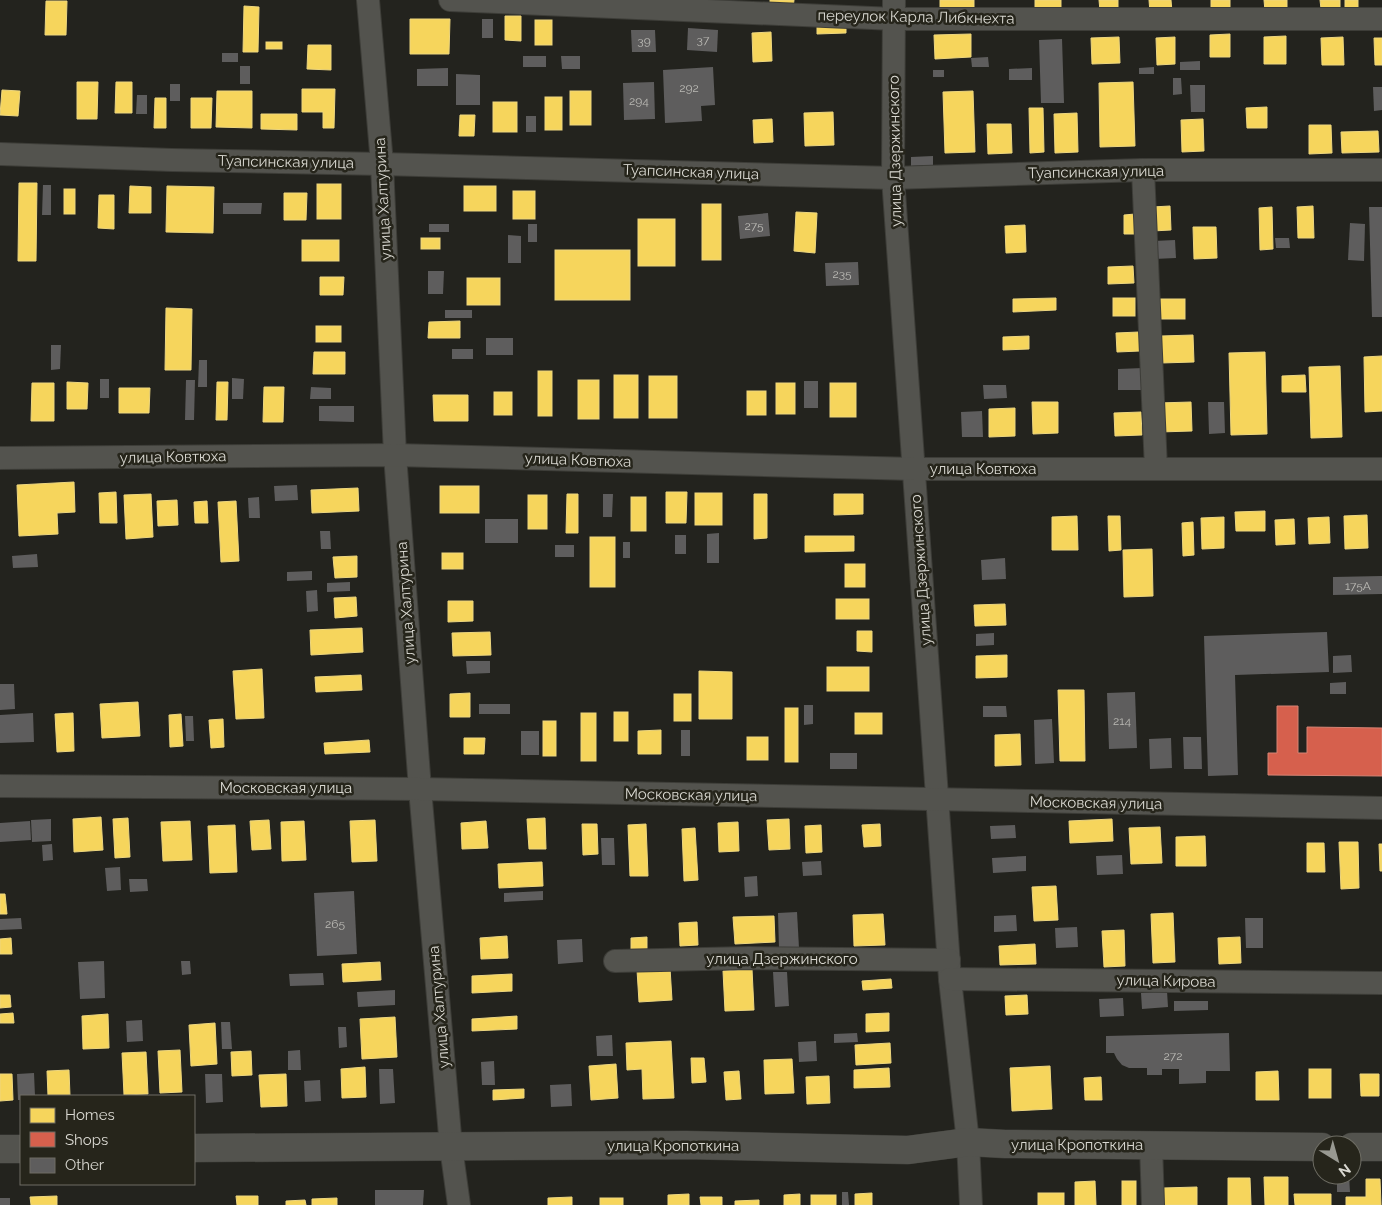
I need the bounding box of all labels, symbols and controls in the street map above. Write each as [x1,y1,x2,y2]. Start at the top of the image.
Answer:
street label: переулок Карла Либкнехта [817,6,1015,28]
house number: 37 [697,33,710,47]
house number: 39 [637,34,651,48]
street label: улица Дзержинского [885,75,905,227]
house number: 292 [679,81,699,95]
house number: 294 [629,94,649,108]
street label: улица Халтурина [371,137,395,261]
street label: Туапсинская улица [218,152,354,172]
street label: Туапсинская улица [623,161,759,183]
street label: Туапсинская улица [1028,162,1164,182]
house number: 275 [744,219,764,233]
house number: 235 [832,267,852,281]
street label: улица Ковтюха [119,447,227,467]
street label: улица Ковтюха [524,449,632,471]
street label: улица Ковтюха [930,460,1036,478]
street label: улица Дзержинского [907,494,935,646]
street label: улица Халтурина [393,541,419,665]
house number: 175А [1345,579,1371,593]
house number: 214 [1113,714,1131,728]
street label: Московская улица [220,779,352,797]
street label: Московская улица [625,785,757,805]
street label: Московская улица [1030,793,1162,813]
house number: 265 [325,917,345,931]
street label: улица Халтурина [425,945,453,1069]
street label: улица Дзержинского [706,950,858,968]
street label: улица Кирова [1116,971,1216,991]
house number: 272 [1164,1049,1182,1063]
legend [20,1095,195,1185]
text: Homes [65,1106,115,1124]
text: Shops [65,1131,108,1149]
north arrow [1312,1135,1362,1185]
street label: улица Кропоткина [1011,1136,1143,1154]
street label: улица Кропоткина [607,1137,739,1155]
text: Other [65,1156,105,1174]
text: N [1336,1161,1354,1180]

